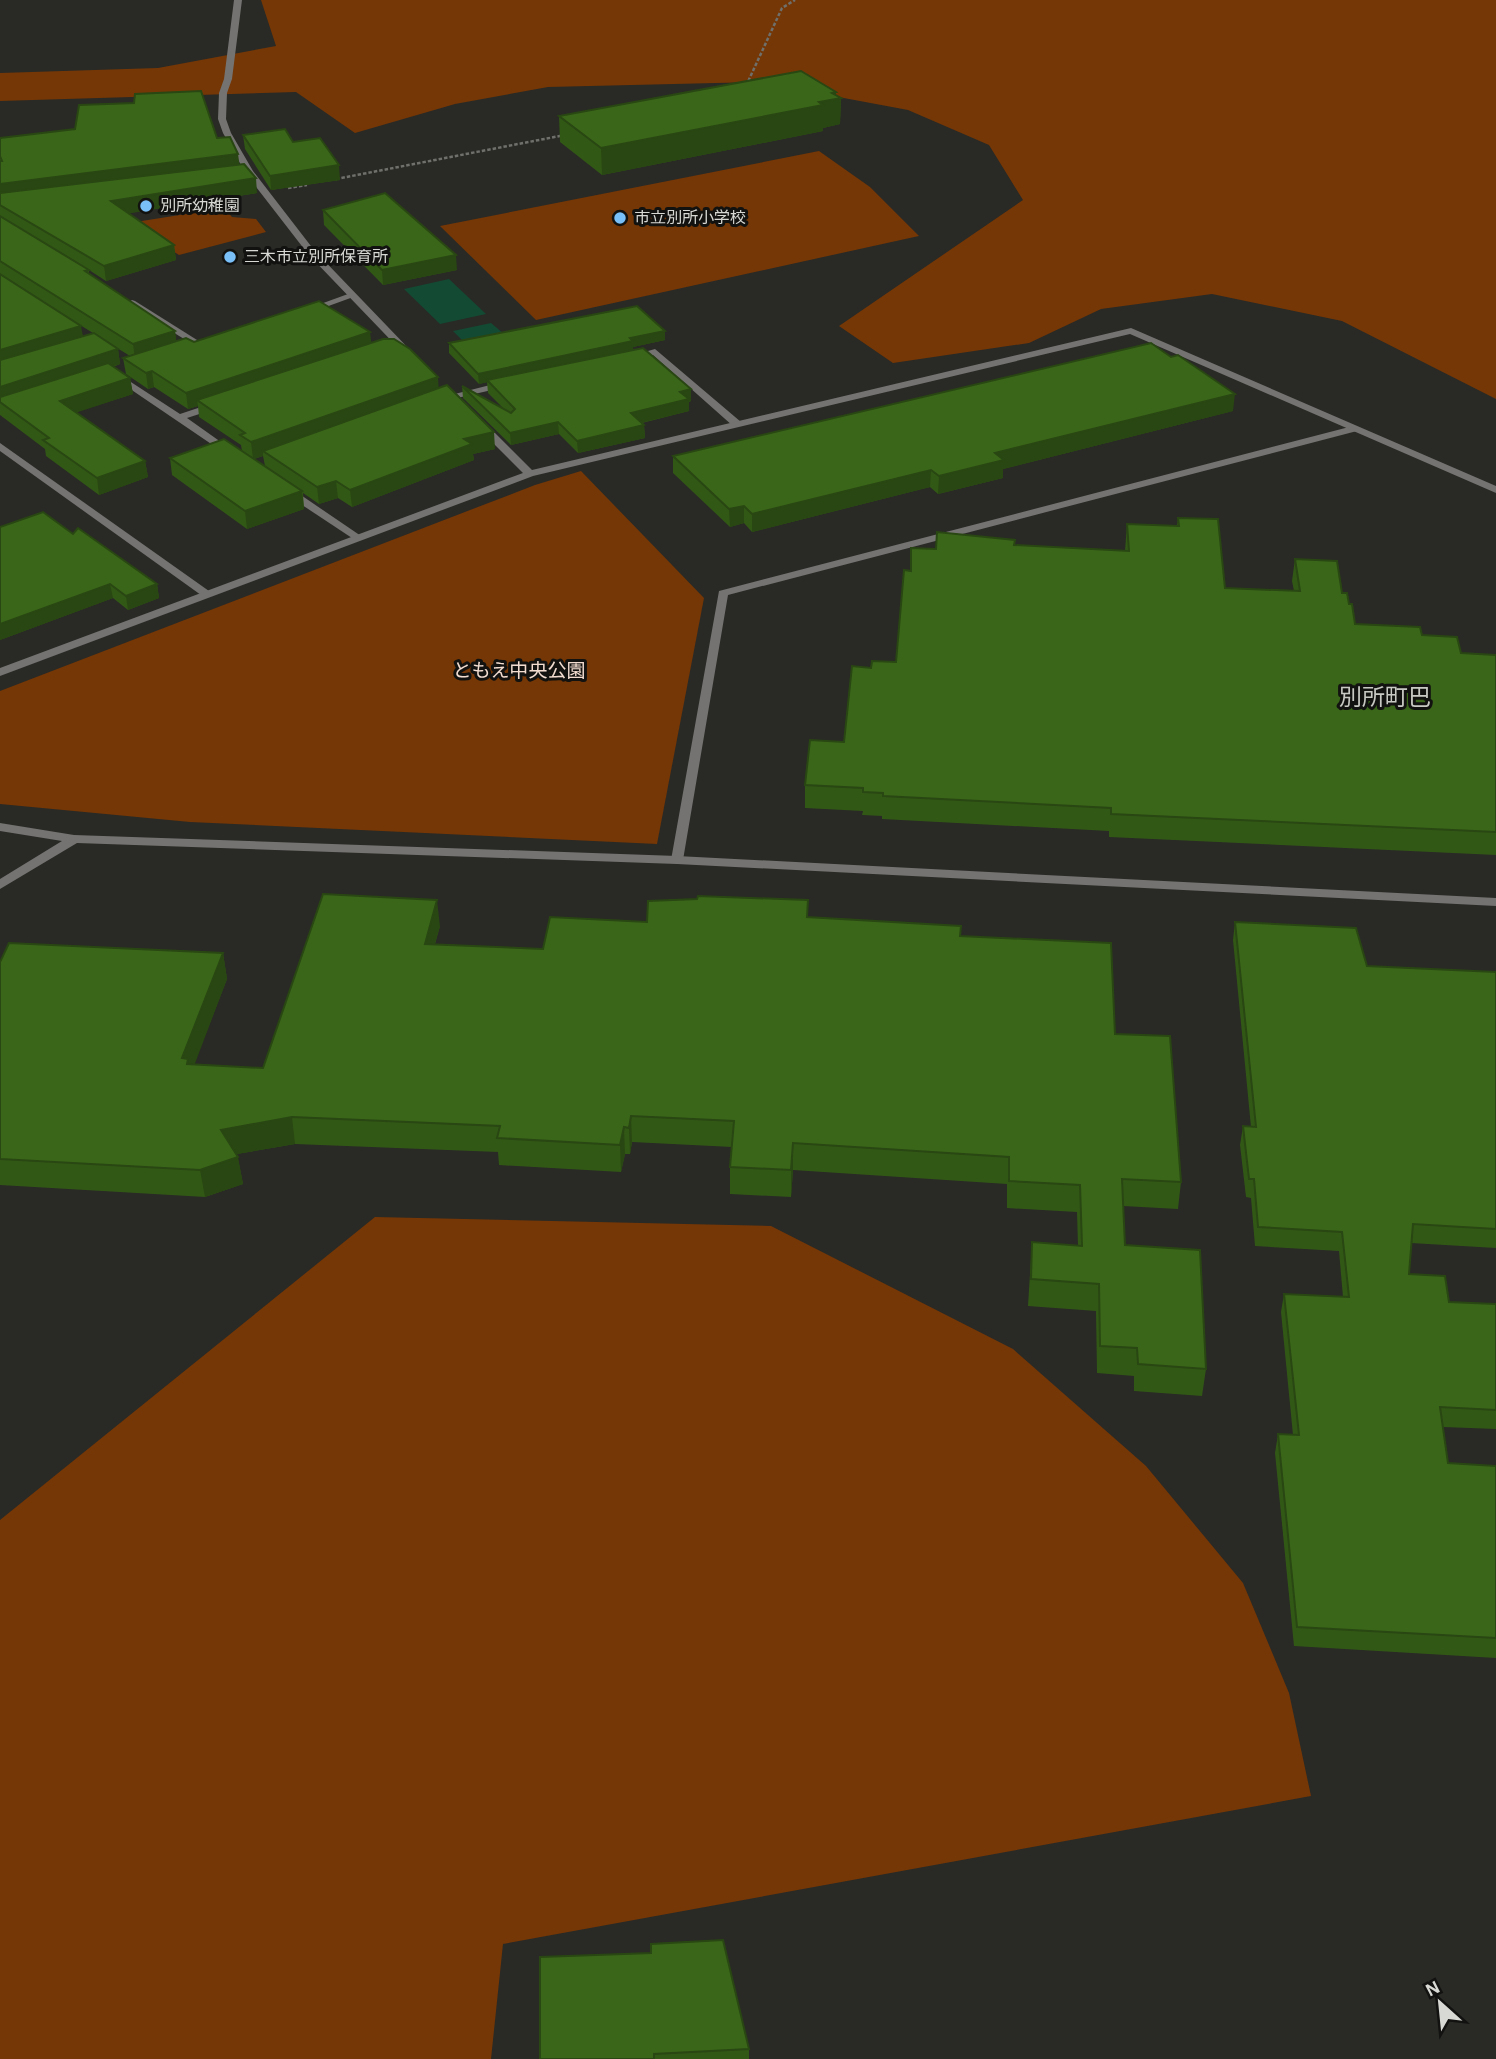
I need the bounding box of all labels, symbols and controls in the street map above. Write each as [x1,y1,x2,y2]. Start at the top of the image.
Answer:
place label: 別所幼稚園 [160,197,240,214]
marker: 別所幼稚園 [138,198,154,214]
place label: 市立別所小学校 [634,209,746,226]
marker: 市立別所小学校 [612,210,628,226]
place label: 三木市立別所保育所 [244,248,388,265]
marker: 三木市立別所保育所 [222,249,238,265]
park label: ともえ中央公園 [452,661,586,681]
district label: 別所町巴 [1339,685,1431,710]
north arrow [1405,1968,1475,2038]
text: N [1423,1978,1443,2001]

